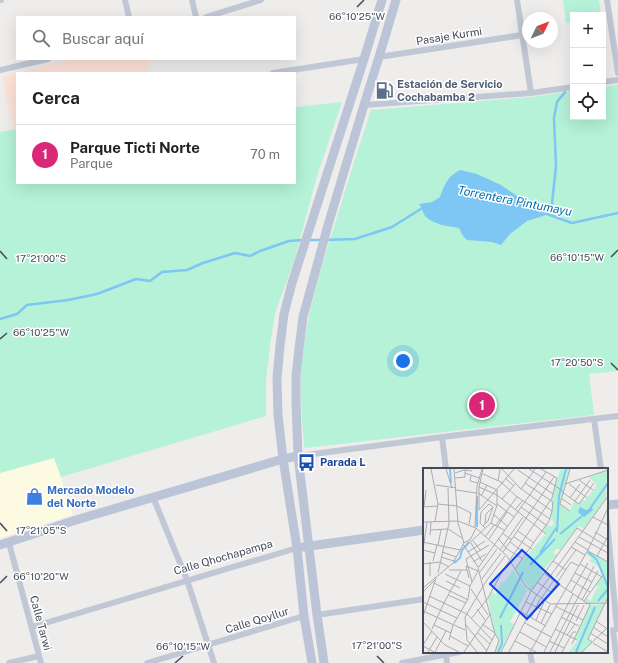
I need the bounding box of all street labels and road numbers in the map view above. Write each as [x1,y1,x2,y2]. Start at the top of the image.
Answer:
street label: Pasaje Kurmi [415,25,483,47]
street label: Calle Qhochapampa [172,537,274,577]
street label: Calle Tarwi [28,594,54,652]
street label: Calle Qoyllur [224,605,290,635]

